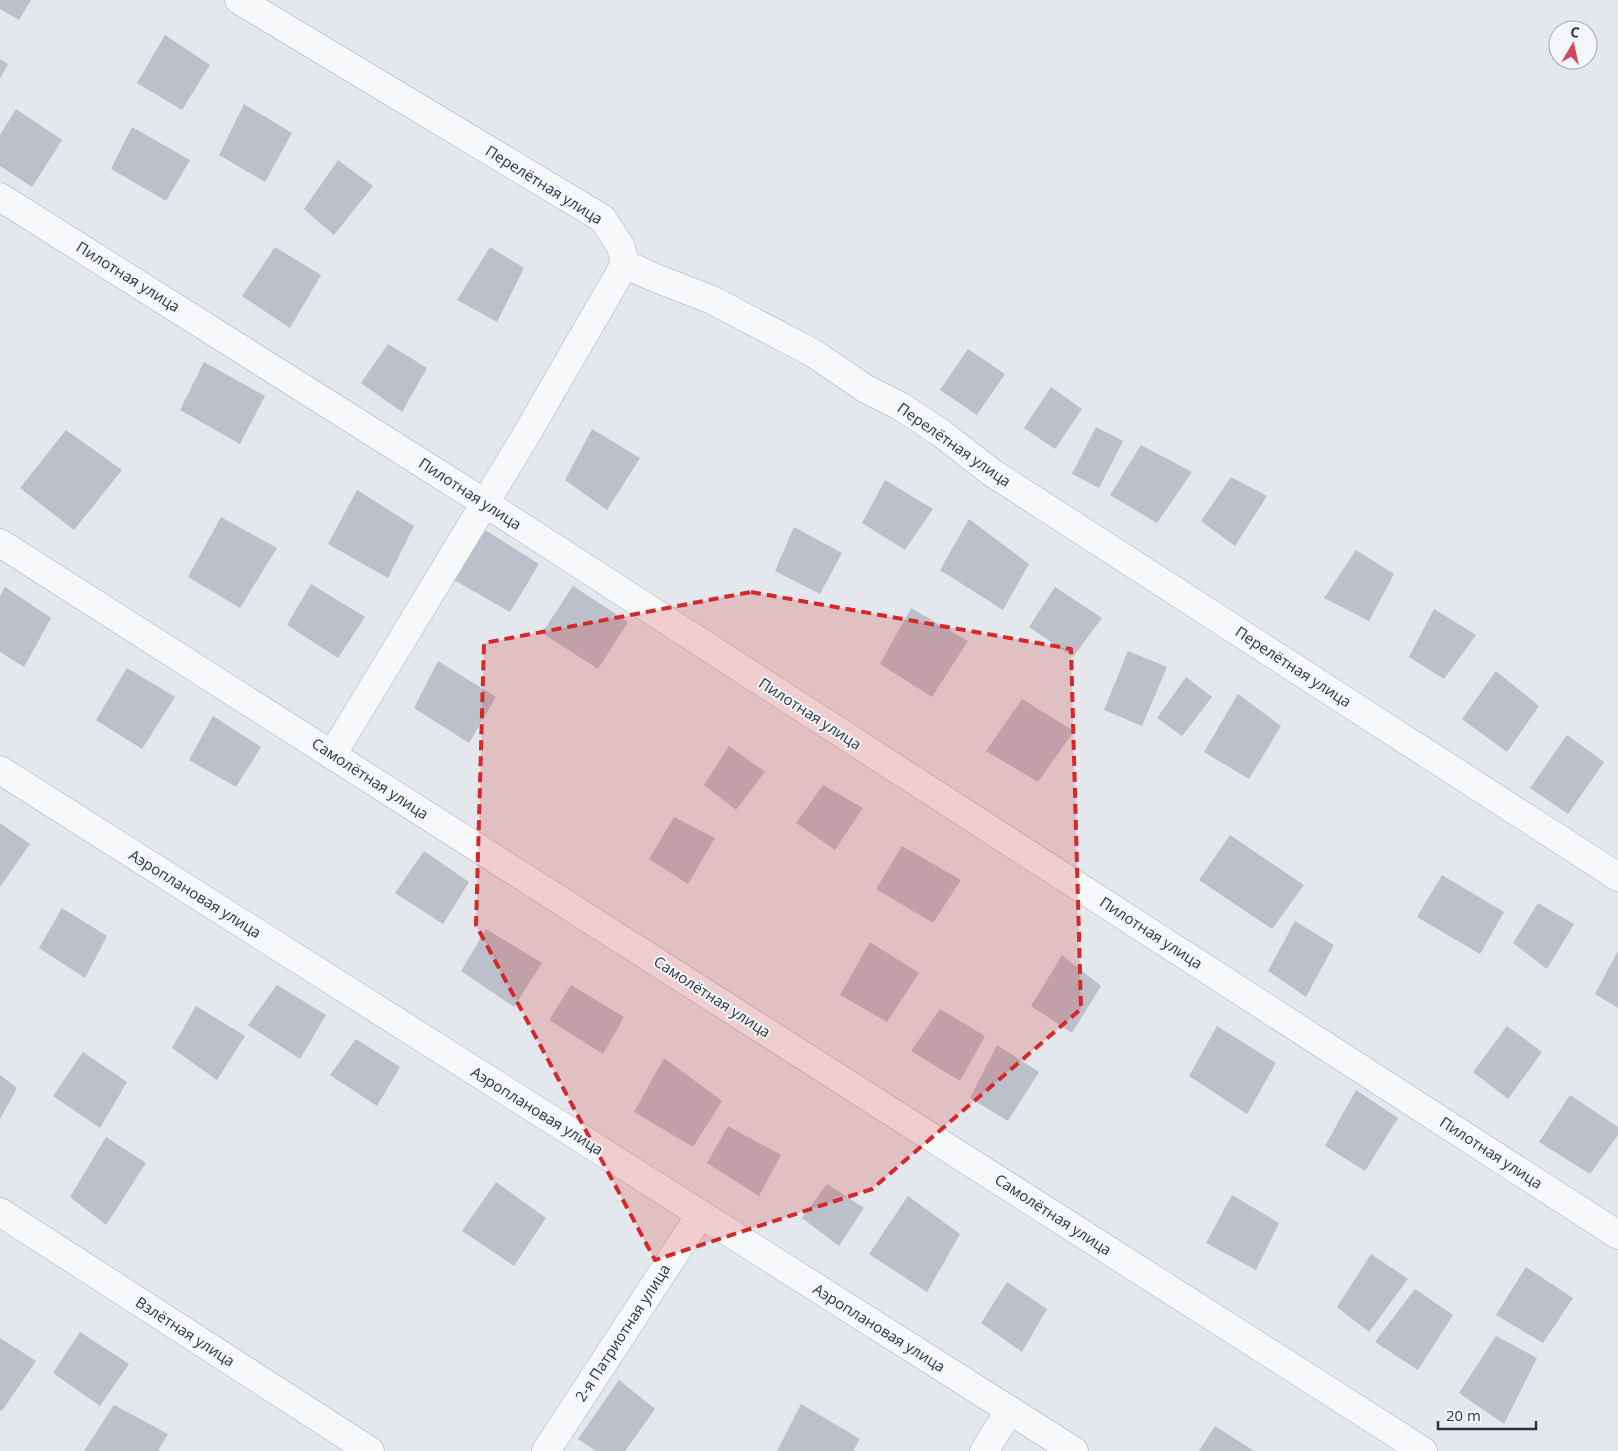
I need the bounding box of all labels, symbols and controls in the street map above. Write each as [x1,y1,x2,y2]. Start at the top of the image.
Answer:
north arrow [1548,20,1598,70]
text: С [1569,22,1581,42]
street label: Перелётная улица [482,140,607,228]
street label: Пилотная улица [73,236,184,316]
street label: Перелётная улица [894,397,1015,491]
street label: Пилотная улица [415,453,526,534]
street label: Перелётная улица [1232,621,1355,711]
street label: Пилотная улица [755,673,866,754]
street label: Самолётная улица [308,733,433,823]
street label: Аэроплановая улица [126,844,265,942]
street label: Пилотная улица [1096,892,1207,973]
street label: Самолётная улица [650,951,775,1041]
street label: Аэроплановая улица [468,1061,607,1159]
street label: Пилотная улица [1436,1112,1547,1193]
street label: Самолётная улица [991,1169,1116,1259]
street label: 2-я Патриотная улица [570,1260,674,1405]
street label: Аэроплановая улица [810,1278,949,1376]
street label: Взлётная улица [132,1292,239,1371]
scale bar [1438,1398,1536,1430]
text: 20 m [1446,1405,1481,1425]

